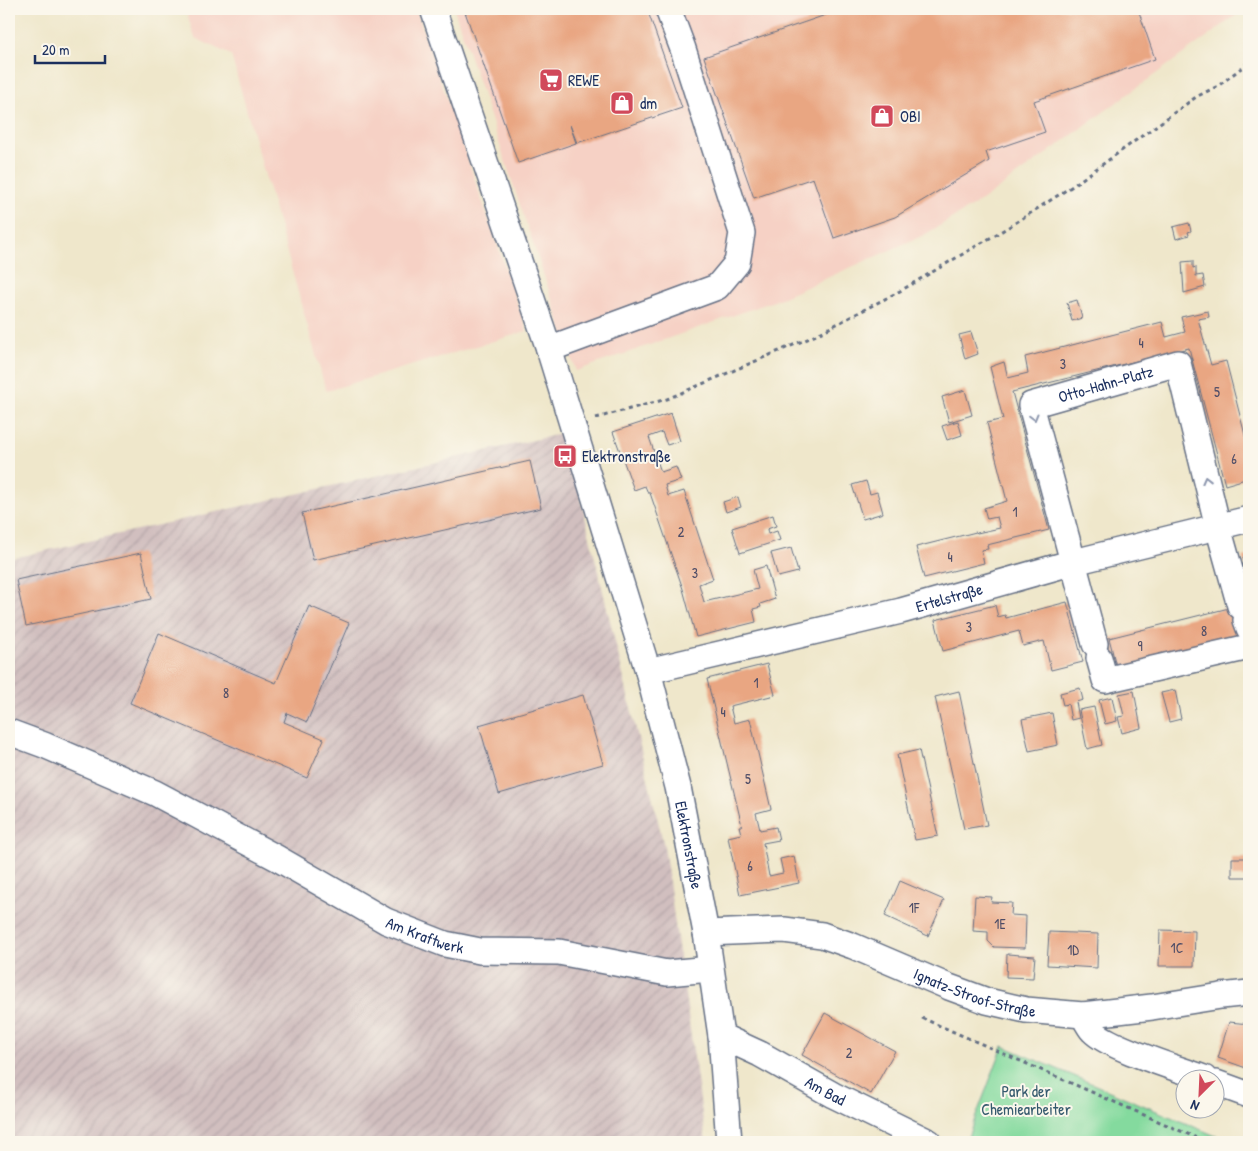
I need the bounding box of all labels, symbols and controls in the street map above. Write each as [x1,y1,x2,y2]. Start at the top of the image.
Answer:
scale bar [35,32,105,64]
text: 20 m [42,39,69,60]
supermarket icon: REWE [538,67,564,93]
place label: REWE [568,69,599,91]
shop icon: dm [609,90,635,116]
place label: dm [640,92,657,114]
shop icon: OBI [869,103,895,129]
place label: OBI [900,105,921,127]
house number: 4 [1138,333,1144,352]
house number: 3 [1060,354,1066,373]
street label: Otto-Hahn-Platz [1056,360,1156,408]
house number: 5 [1214,382,1220,401]
one-way arrow [1029,413,1039,421]
bus stop icon: Elektronstraße [552,443,578,469]
place label: Elektronstraße [582,445,671,467]
house number: 6 [1231,449,1237,468]
one-way arrow [1202,476,1212,484]
house number: 1 [1012,502,1018,521]
house number: 2 [678,522,685,541]
house number: 4 [947,547,953,566]
house number: 3 [692,563,698,582]
street label: Ertelstraße [913,577,986,617]
house number: 3 [966,617,972,636]
house number: 8 [1201,621,1207,640]
house number: 9 [1137,636,1143,655]
house number: 1 [753,673,759,692]
house number: 8 [223,683,229,702]
house number: 4 [720,702,726,721]
house number: 5 [745,769,751,788]
street label: Elektronstraße [670,799,708,891]
house number: 6 [747,856,753,875]
house number: 1F [909,898,920,917]
street label: Am Kraftwerk [383,911,466,959]
house number: 1E [994,914,1006,933]
house number: 1C [1171,938,1184,957]
house number: 1D [1067,940,1079,959]
street label: Ignatz-Stroof-Straße [910,962,1037,1022]
house number: 2 [846,1043,853,1062]
north arrow [1176,1068,1226,1118]
street label: Am Bad [801,1071,849,1111]
park label: Park der Chemiearbeiter [981,1080,1071,1120]
text: N [1187,1096,1202,1117]

